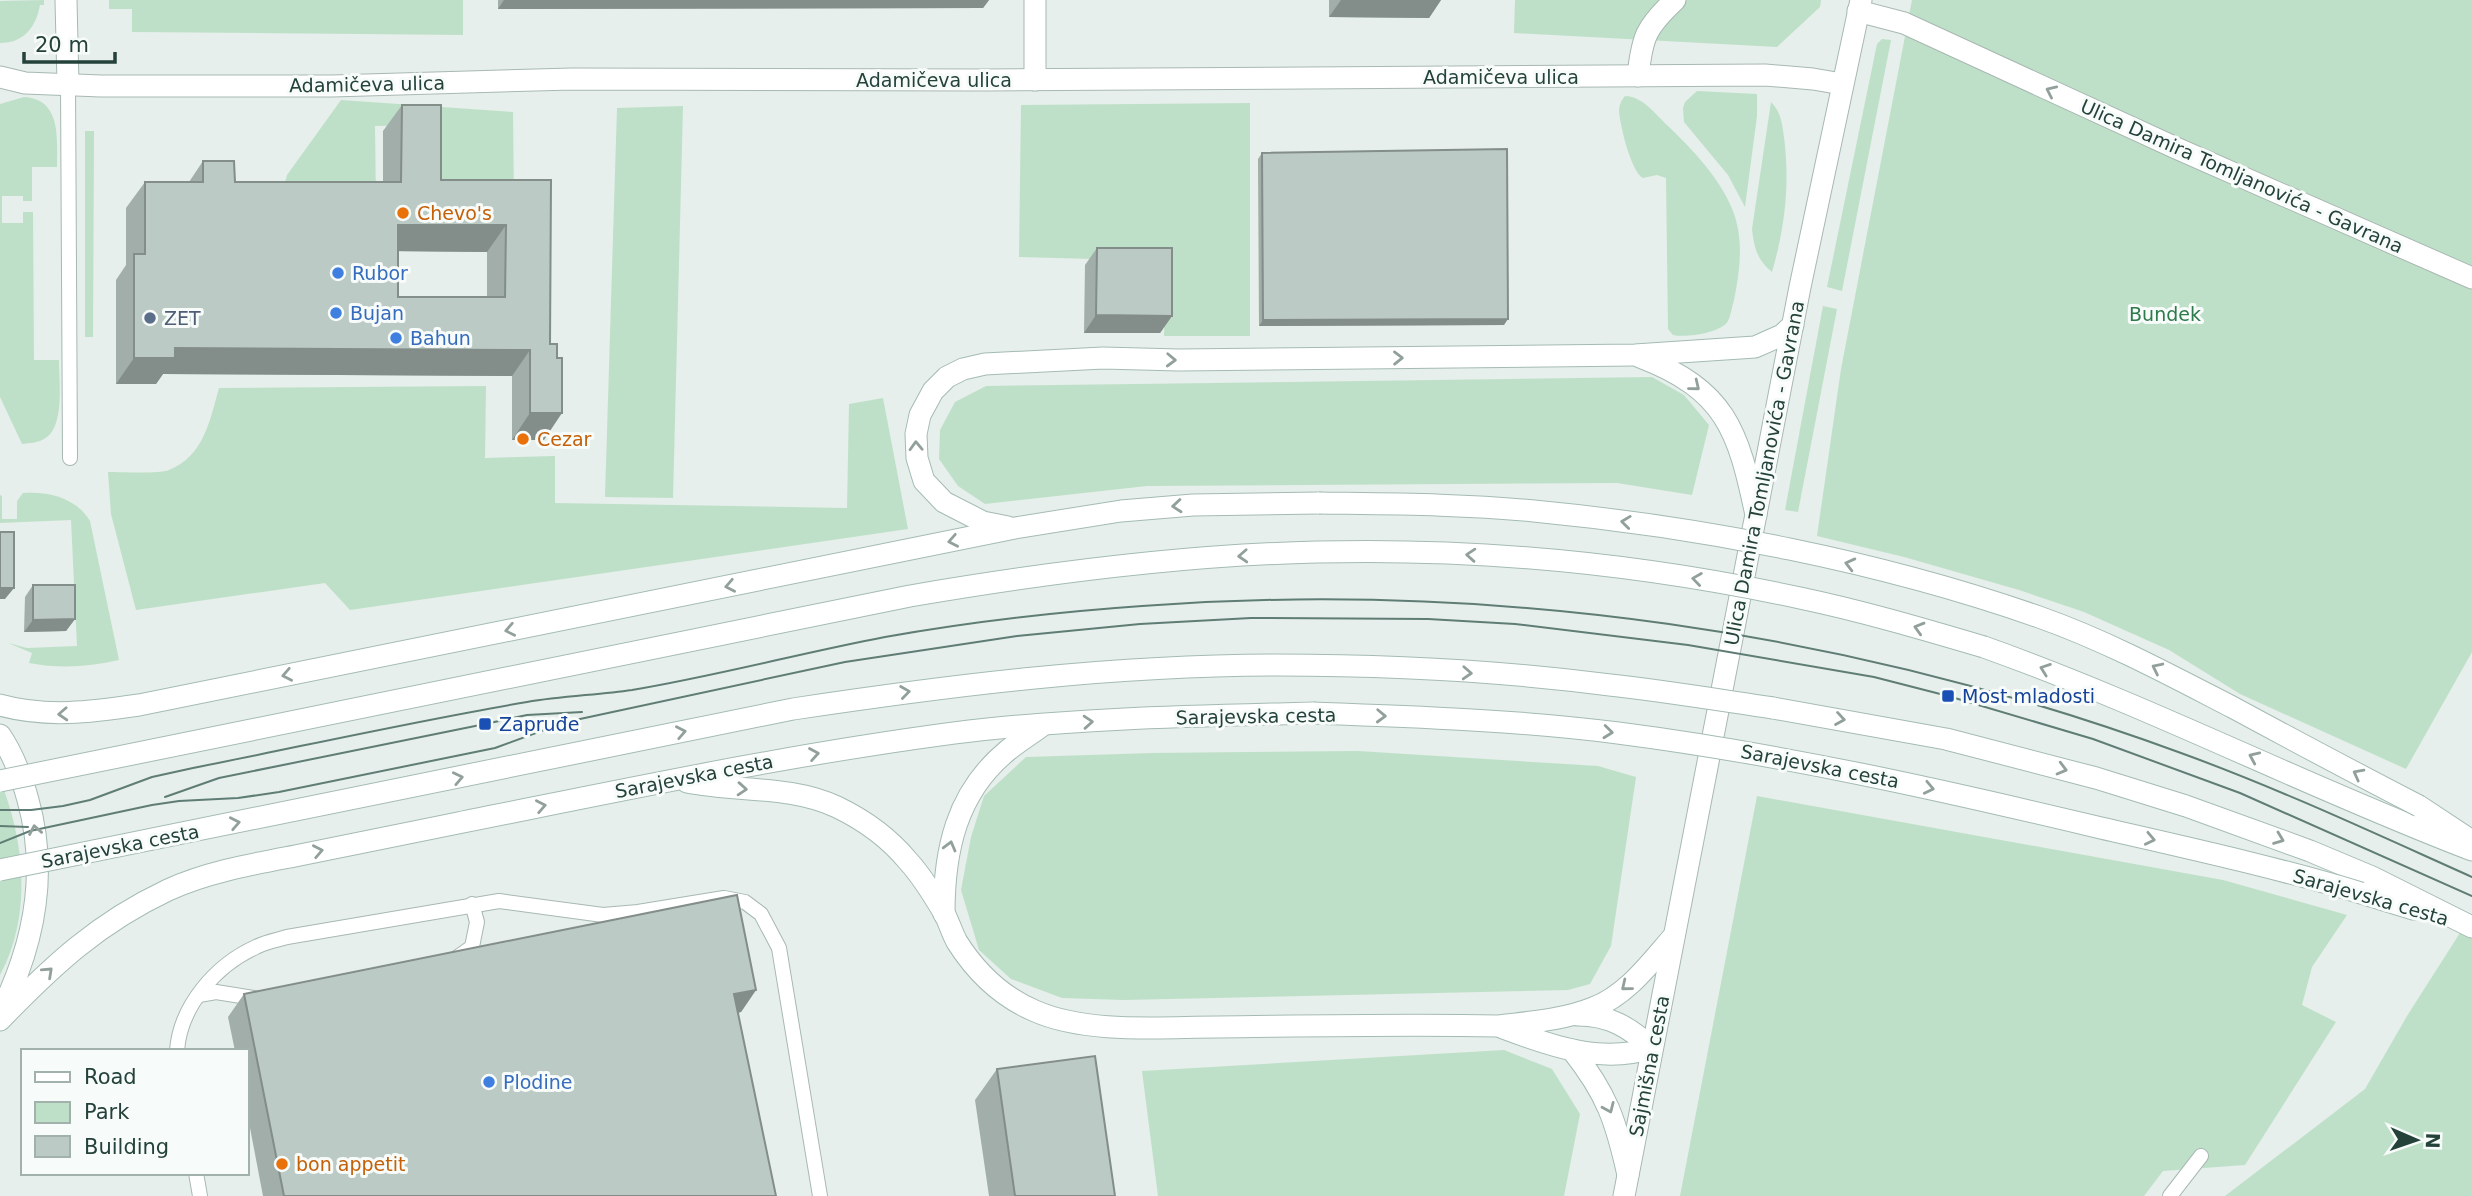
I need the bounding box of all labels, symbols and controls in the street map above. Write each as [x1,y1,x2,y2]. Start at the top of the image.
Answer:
scale bar [24,21,116,65]
text: 20 m [35,33,89,57]
street label: Adamičeva ulica [1423,66,1579,88]
street label: Adamičeva ulica [856,69,1012,91]
street label: Adamičeva ulica [289,72,445,96]
one-way arrow [2046,85,2059,99]
street label: Ulica Damira Tomljanovića - Gavrana [2077,95,2407,257]
place label: Chevo's [417,202,492,224]
marker: Chevo's [395,205,411,221]
place label: Rubor [352,262,408,284]
marker: Rubor [330,265,346,281]
street label: Ulica Damira Tomljanovića - Gavrana [1720,299,1808,647]
place label: Bujan [350,302,404,324]
park label: Bundek [2129,303,2201,325]
marker: Bujan [328,305,344,321]
place label: ZET [164,307,201,329]
marker: ZET [142,310,158,326]
place label: Bahun [410,327,471,349]
marker: Bahun [388,330,404,346]
one-way arrow [1394,350,1404,366]
one-way arrow [1166,352,1177,368]
one-way arrow [1687,377,1699,390]
place label: Cezar [537,428,592,450]
marker: Cezar [515,431,531,447]
one-way arrow [909,440,924,451]
one-way arrow [1172,498,1183,513]
one-way arrow [1620,514,1632,529]
one-way arrow [947,532,959,547]
one-way arrow [1238,548,1249,563]
one-way arrow [1465,548,1476,563]
one-way arrow [1844,557,1856,572]
one-way arrow [1691,572,1703,587]
one-way arrow [724,577,736,592]
one-way arrow [1913,621,1925,636]
one-way arrow [504,622,516,637]
one-way arrow [2152,662,2164,676]
one-way arrow [2039,663,2051,677]
one-way arrow [1462,665,1473,680]
one-way arrow [281,667,293,682]
one-way arrow [899,685,911,700]
place label: Most mladosti [1962,685,2095,707]
marker: Most mladosti [1940,688,1956,704]
street label: Sarajevska cesta [1175,704,1337,728]
one-way arrow [57,707,68,722]
one-way arrow [1376,708,1387,723]
one-way arrow [1834,711,1846,726]
place label: Zapruđe [499,713,579,735]
one-way arrow [1083,715,1094,730]
marker: Zapruđe [477,716,493,732]
one-way arrow [1602,724,1614,739]
one-way arrow [675,726,687,741]
street label: Sarajevska cesta [1739,740,1901,792]
one-way arrow [808,747,820,762]
street label: Sarajevska cesta [613,750,775,802]
one-way arrow [2249,751,2261,765]
one-way arrow [2056,761,2068,776]
one-way arrow [2353,769,2365,783]
one-way arrow [452,772,464,787]
one-way arrow [1923,780,1935,795]
one-way arrow [737,782,748,797]
one-way arrow [535,800,547,815]
one-way arrow [229,816,241,831]
street label: Sarajevska cesta [39,820,201,872]
one-way arrow [28,824,43,836]
one-way arrow [2272,830,2284,844]
one-way arrow [2144,831,2156,845]
one-way arrow [942,840,956,852]
one-way arrow [312,845,324,860]
street label: Sarajevska cesta [2291,864,2451,930]
one-way arrow [40,967,53,980]
one-way arrow [1622,978,1635,990]
street label: Sajmišna cesta [1625,993,1673,1139]
legend [21,1049,248,1175]
text: Road [84,1065,137,1089]
place label: Plodine [503,1071,572,1093]
marker: Plodine [481,1074,497,1090]
text: Park [84,1100,130,1124]
one-way arrow [1601,1101,1615,1113]
north arrow [2381,1105,2451,1175]
text: N [2422,1132,2444,1149]
text: Building [84,1135,169,1159]
place label: bon appetit [296,1153,405,1175]
marker: bon appetit [274,1156,290,1172]

